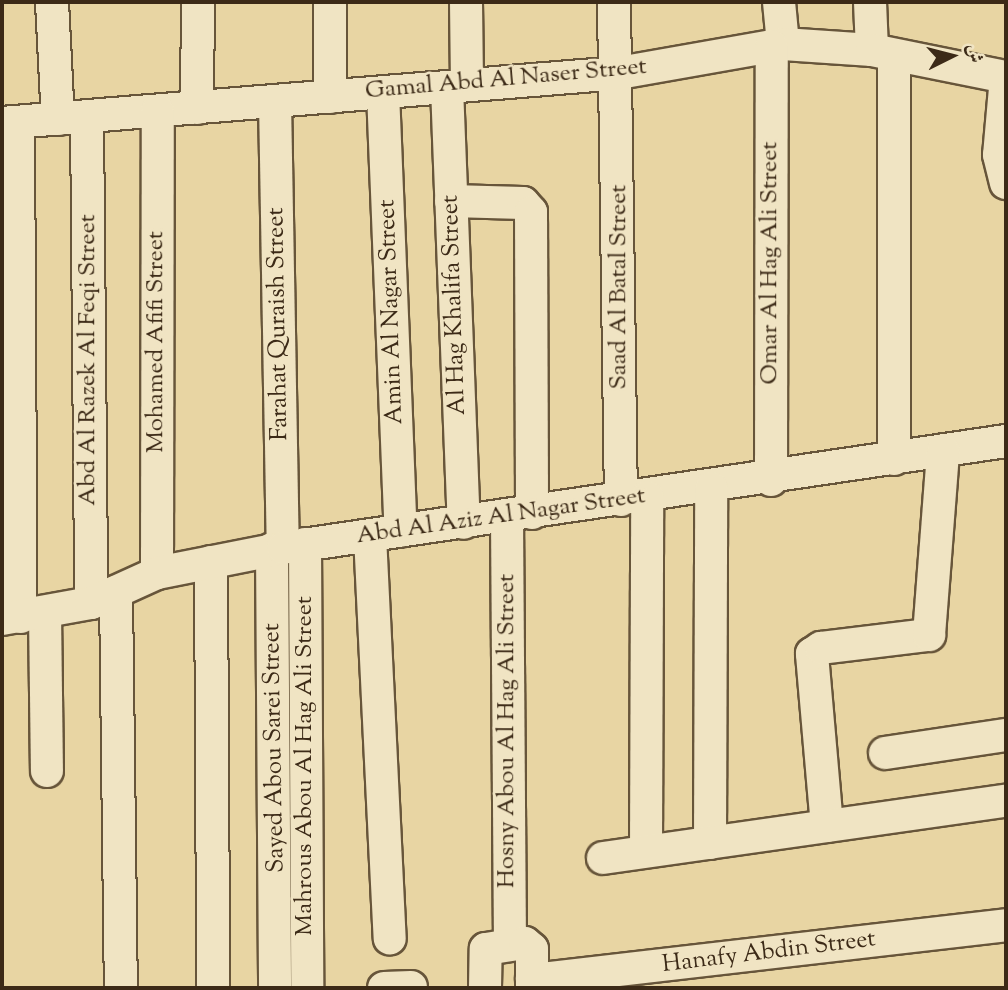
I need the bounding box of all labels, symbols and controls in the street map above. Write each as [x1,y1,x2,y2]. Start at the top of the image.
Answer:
north arrow [917,21,987,91]
text: ش [959,43,988,65]
street label: Gamal Abd Al Naser Street [364,53,648,107]
street label: Omar Al Hag Ali Street [757,141,785,385]
street label: Saad Al Batal Street [606,184,634,390]
street label: Al Hag Khalifa Street [437,194,473,416]
street label: Amin Al Nagar Street [374,199,410,425]
street label: Farahat Quraish Street [263,207,295,441]
street label: Abd Al Razek Al Feqi Street [75,214,103,506]
street label: Mohamed Afifi Street [143,231,171,453]
street label: Abd Al Aziz Al Nagar Street [355,482,647,552]
street label: Hosny Abou Al Hag Ali Street [494,574,522,888]
street label: Mahrous Abou Al Hag Ali Street [292,596,320,936]
street label: Sayed Abou Sarei Street [258,623,292,873]
street label: Hanafy Abdin Street [661,926,877,980]

